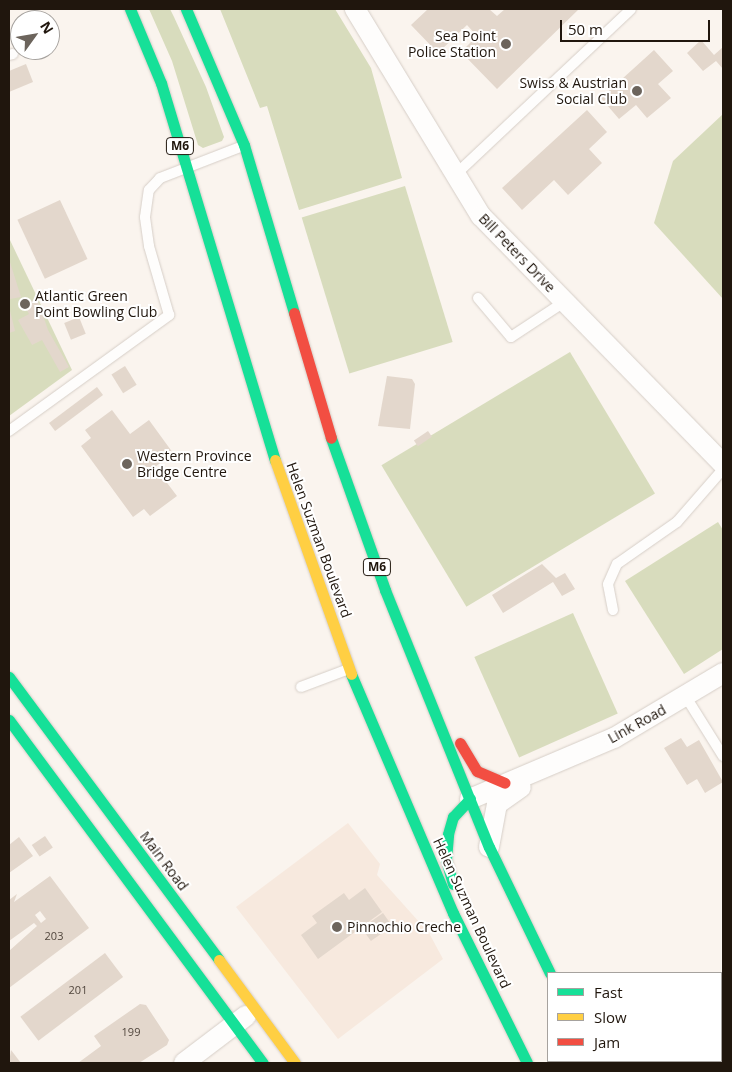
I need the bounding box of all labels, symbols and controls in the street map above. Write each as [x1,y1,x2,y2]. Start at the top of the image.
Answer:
north arrow [10,10,60,60]
scale bar [562,10,712,42]
text: N [36,17,58,37]
text: 50 m [568,19,603,39]
place label: Sea Point Police Station [408,28,496,60]
marker: Sea Point Police Station [500,38,512,50]
place label: Swiss & Austrian Social Club [519,75,627,108]
marker: Swiss & Austrian Social Club [631,85,643,97]
road number: M6 [165,136,195,156]
street label: Bill Peters Drive [475,210,559,296]
place label: Atlantic Green Point Bowling Club [35,288,157,321]
marker: Atlantic Green Point Bowling Club [19,298,31,310]
place label: Western Province Bridge Centre [137,448,252,481]
marker: Western Province Bridge Centre [121,458,133,470]
street label: Helen Suzman Boulevard [283,460,355,620]
road number: M6 [362,558,392,576]
street label: Link Road [605,701,669,747]
street label: Main Road [136,828,192,894]
street label: Helen Suzman Boulevard [430,835,514,991]
place label: Pinnochio Creche [347,919,461,935]
marker: Pinnochio Creche [331,921,343,933]
house number: 203 [45,929,63,943]
legend [547,972,722,1062]
text: Fast [594,982,623,1002]
house number: 201 [69,983,87,997]
text: Slow [594,1007,627,1027]
house number: 199 [122,1025,140,1039]
text: Jam [594,1032,620,1052]

